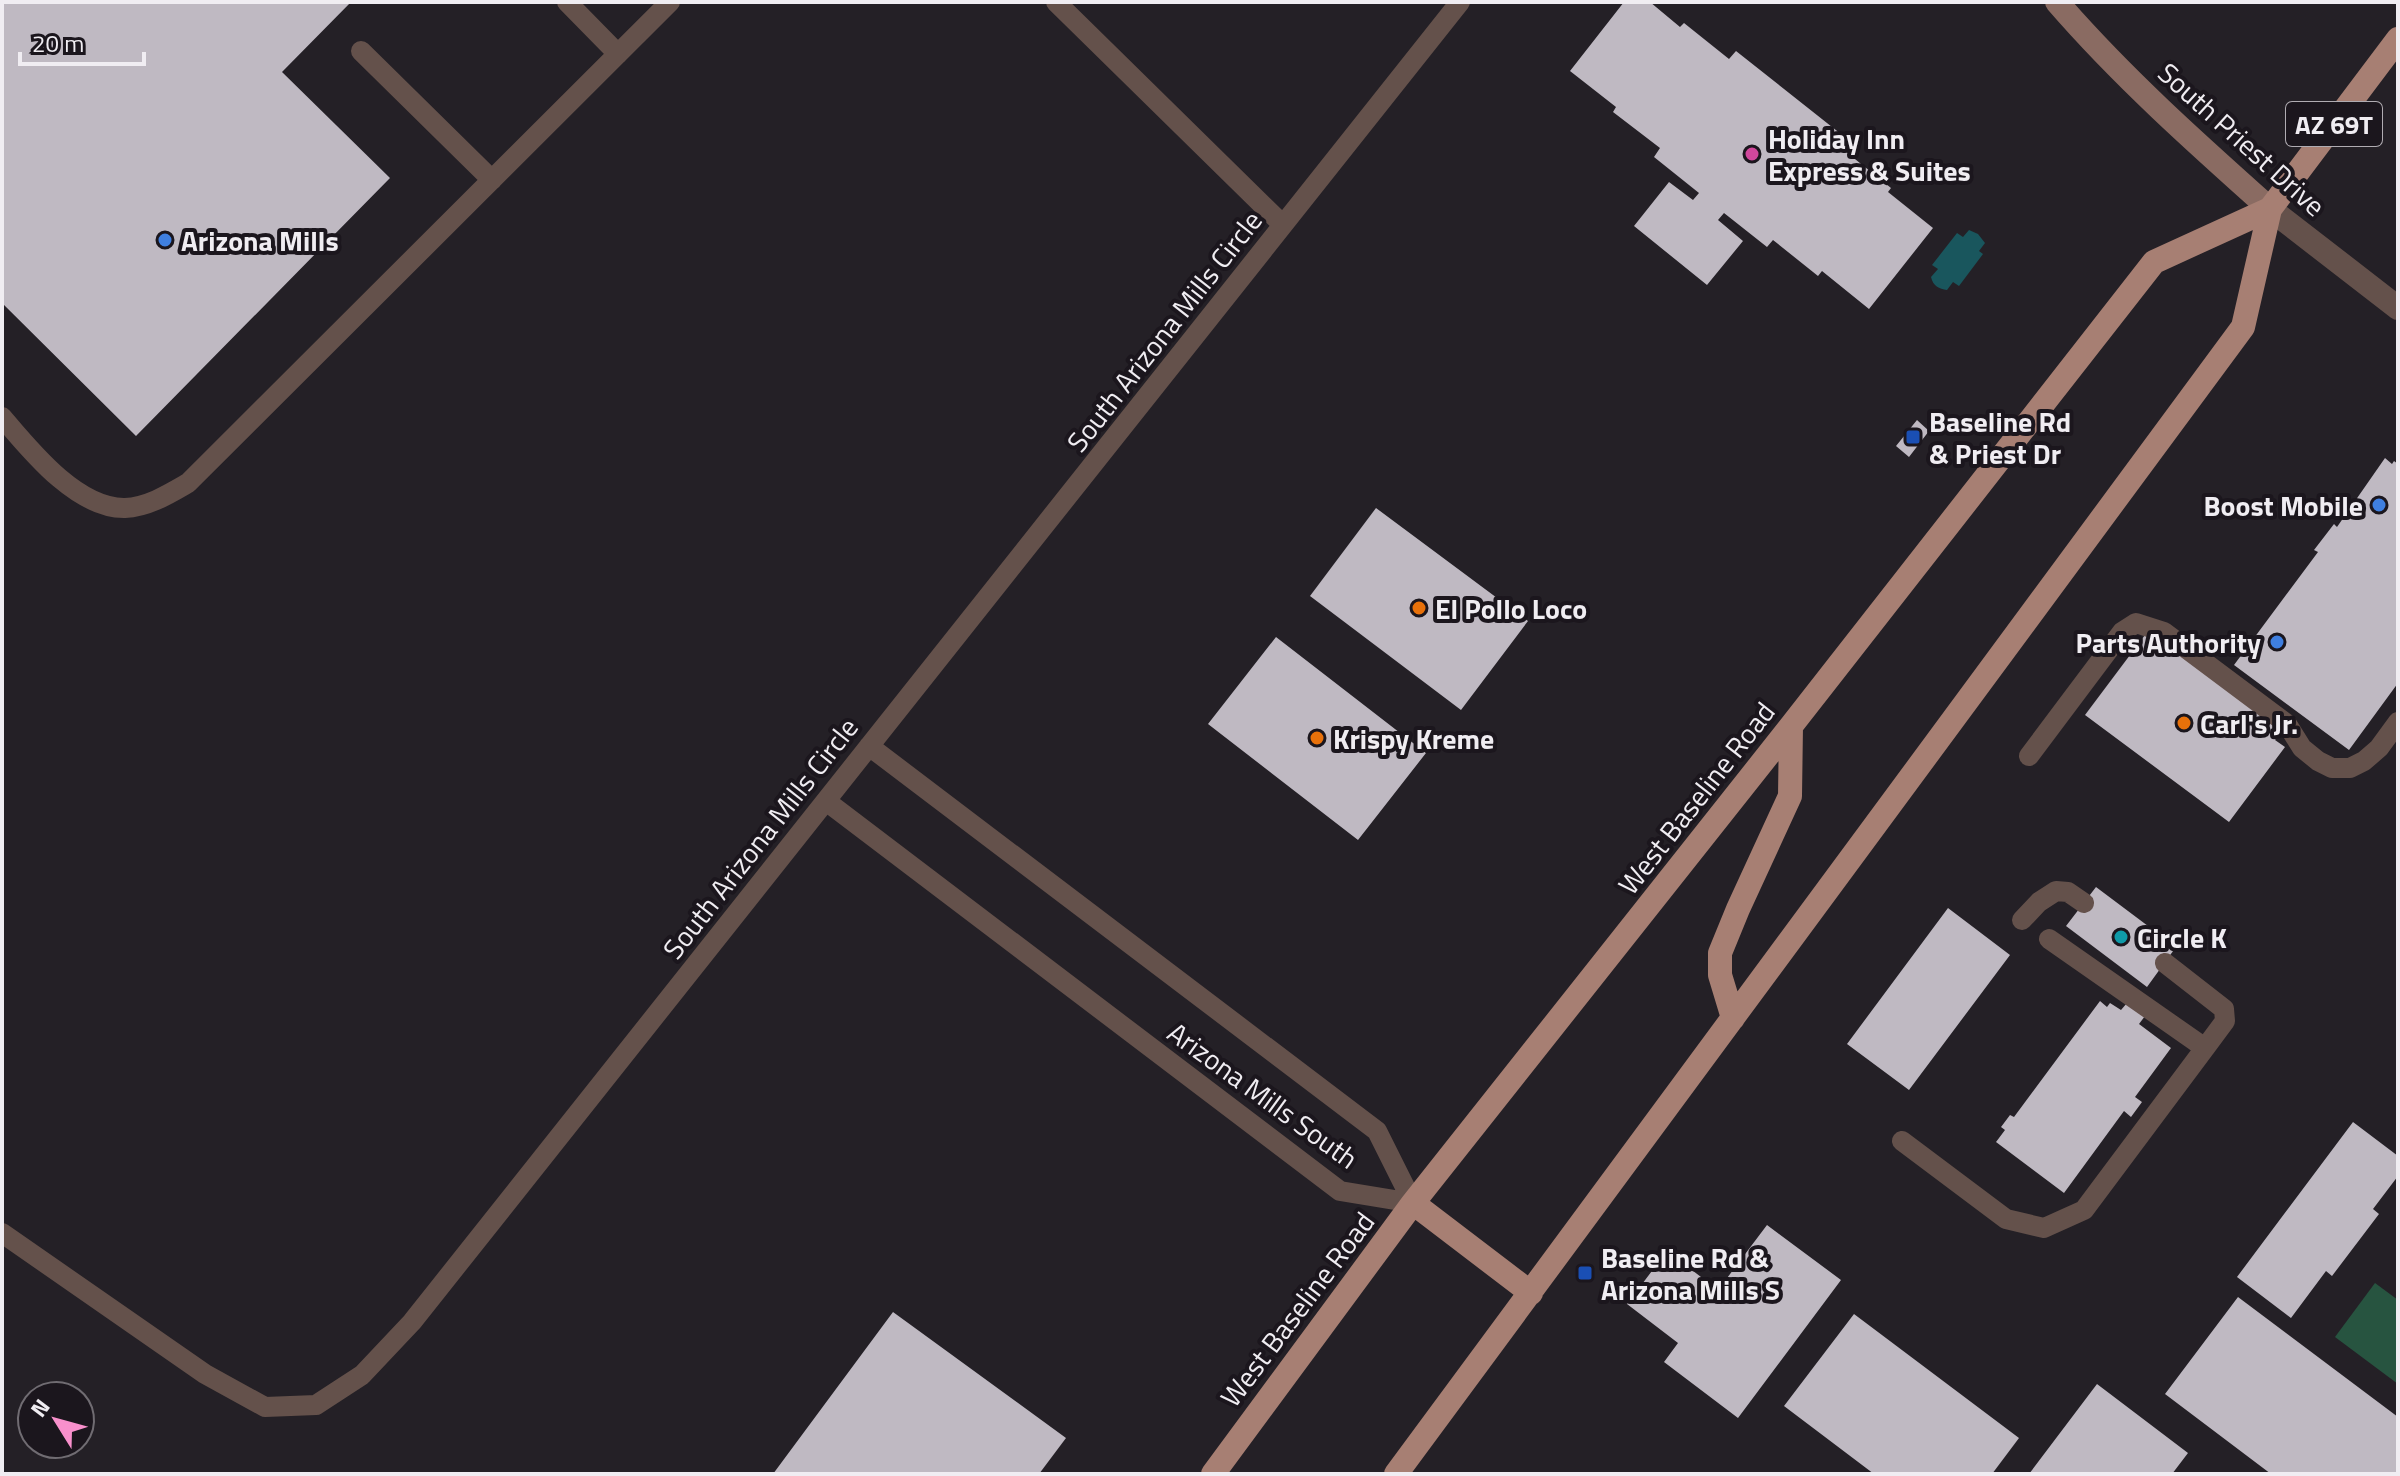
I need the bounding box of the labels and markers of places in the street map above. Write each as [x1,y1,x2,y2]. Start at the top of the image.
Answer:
place label: Holiday Inn Express & Suites [1768,117,1971,192]
marker: Holiday Inn Express & Suites [1743,145,1761,163]
place label: Arizona Mills [181,219,339,262]
marker: Arizona Mills [156,231,174,249]
place label: Baseline Rd & Priest Dr [1929,400,2071,475]
marker: Baseline Rd & Priest Dr [1904,428,1922,446]
place label: Boost Mobile [2204,484,2363,527]
marker: Boost Mobile [2370,496,2388,514]
place label: El Pollo Loco [1435,587,1587,630]
marker: El Pollo Loco [1410,599,1428,617]
place label: Parts Authority [2076,621,2261,664]
marker: Parts Authority [2268,633,2286,651]
place label: Carl's Jr. [2200,702,2298,745]
marker: Carl's Jr. [2175,714,2193,732]
place label: Krispy Kreme [1333,717,1494,760]
marker: Krispy Kreme [1308,729,1326,747]
place label: Circle K [2137,916,2227,959]
marker: Circle K [2112,928,2130,946]
place label: Baseline Rd & Arizona Mills S [1601,1236,1780,1311]
marker: Baseline Rd & Arizona Mills S [1576,1264,1594,1282]

